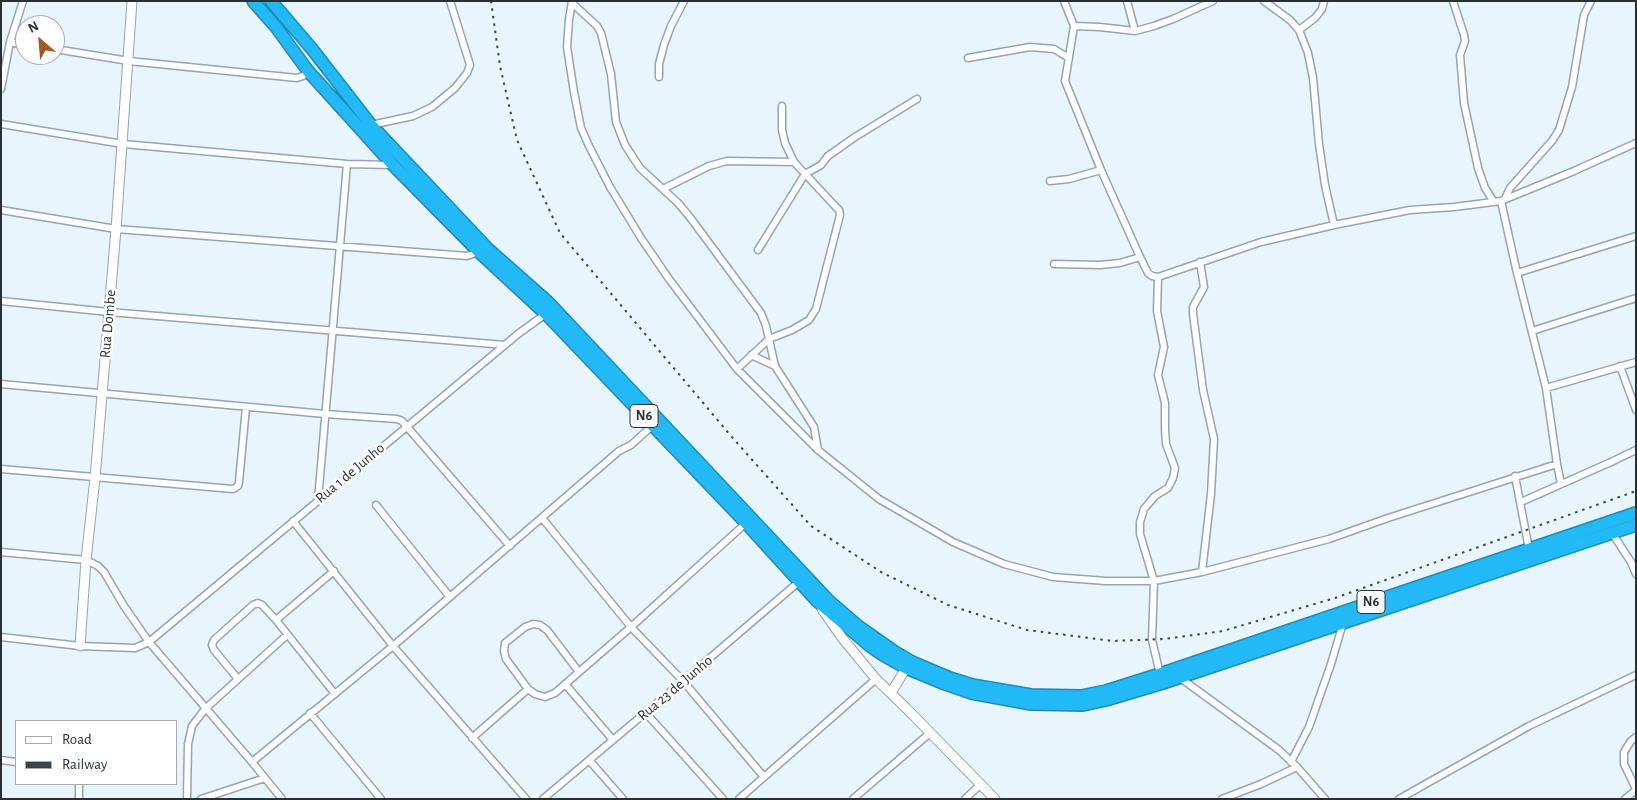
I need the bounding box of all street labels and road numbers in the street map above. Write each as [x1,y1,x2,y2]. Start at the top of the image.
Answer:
street label: Rua Dombe [96,289,120,359]
road number: N6 [630,404,658,428]
street label: Rua 1 de Junho [312,439,388,507]
road number: N6 [1357,590,1385,614]
street label: Rua 23 de Junho [634,651,716,725]

